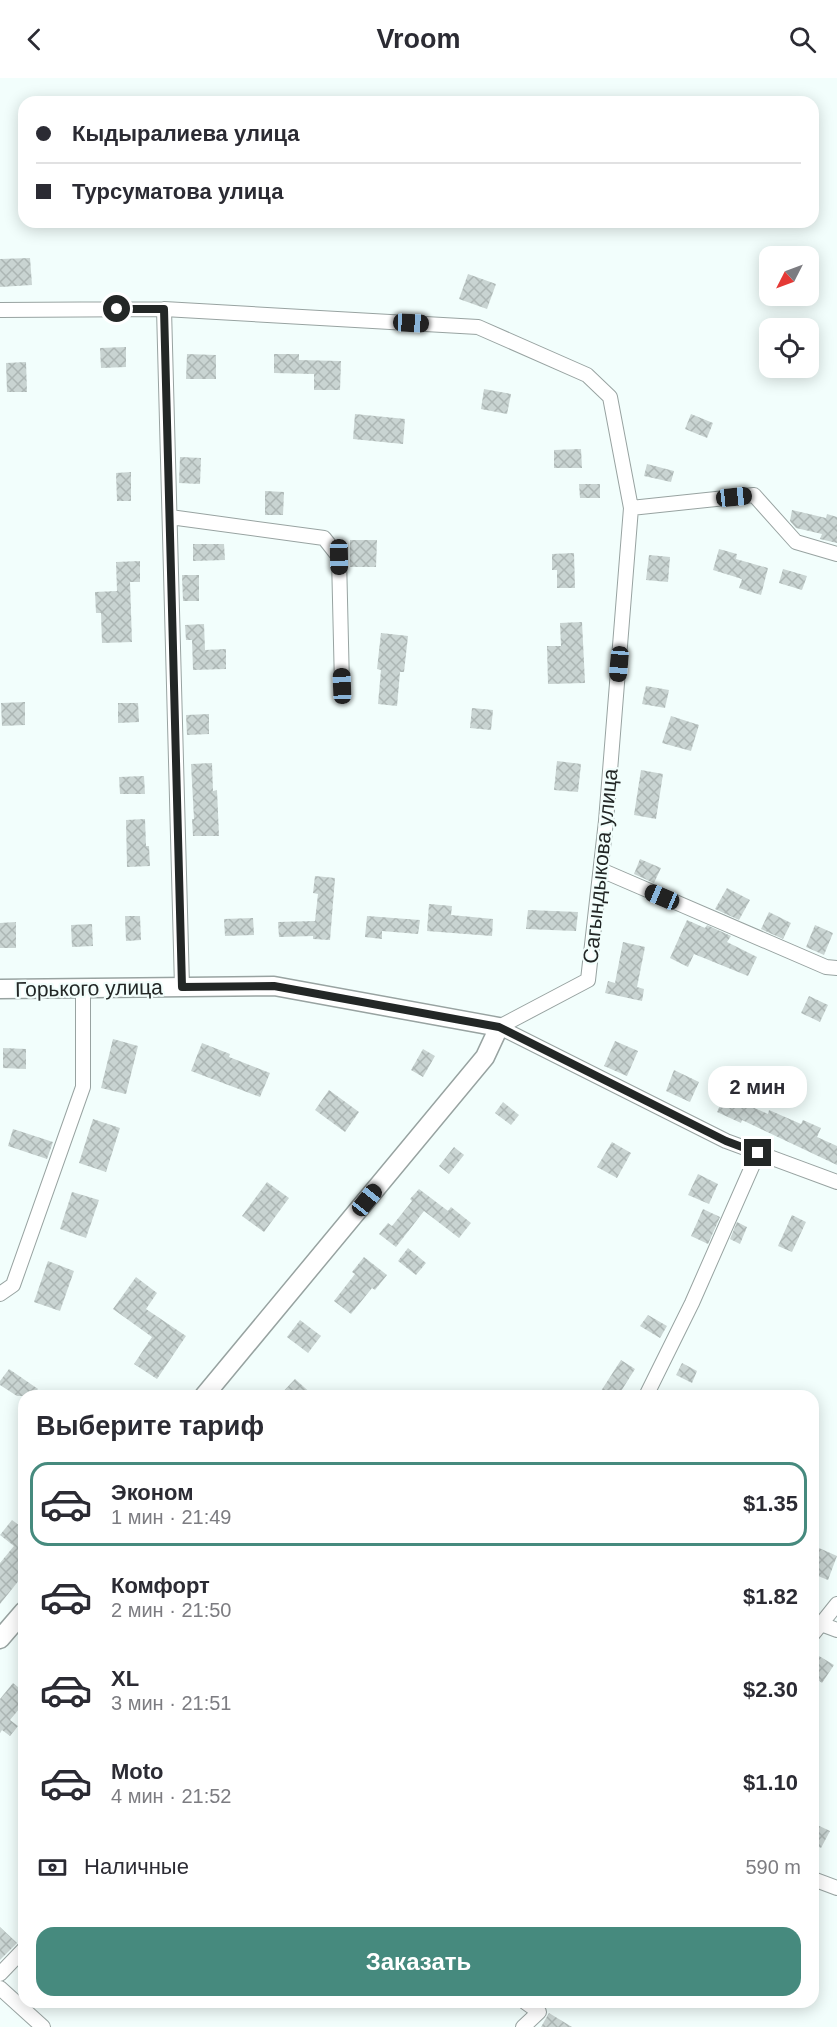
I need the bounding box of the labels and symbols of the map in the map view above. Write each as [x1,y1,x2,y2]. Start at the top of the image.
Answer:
north arrow [759,246,819,306]
route start [103,295,130,322]
car [393,313,429,333]
car [715,486,753,508]
car [330,539,348,575]
car [608,645,630,683]
car [332,668,352,704]
street label: Сагындыкова улица [578,767,622,965]
car [642,882,682,912]
street label: Горького улица [15,975,163,1001]
callout: 2 мин [708,1066,807,1108]
route end [744,1139,771,1166]
car [349,1180,385,1220]

